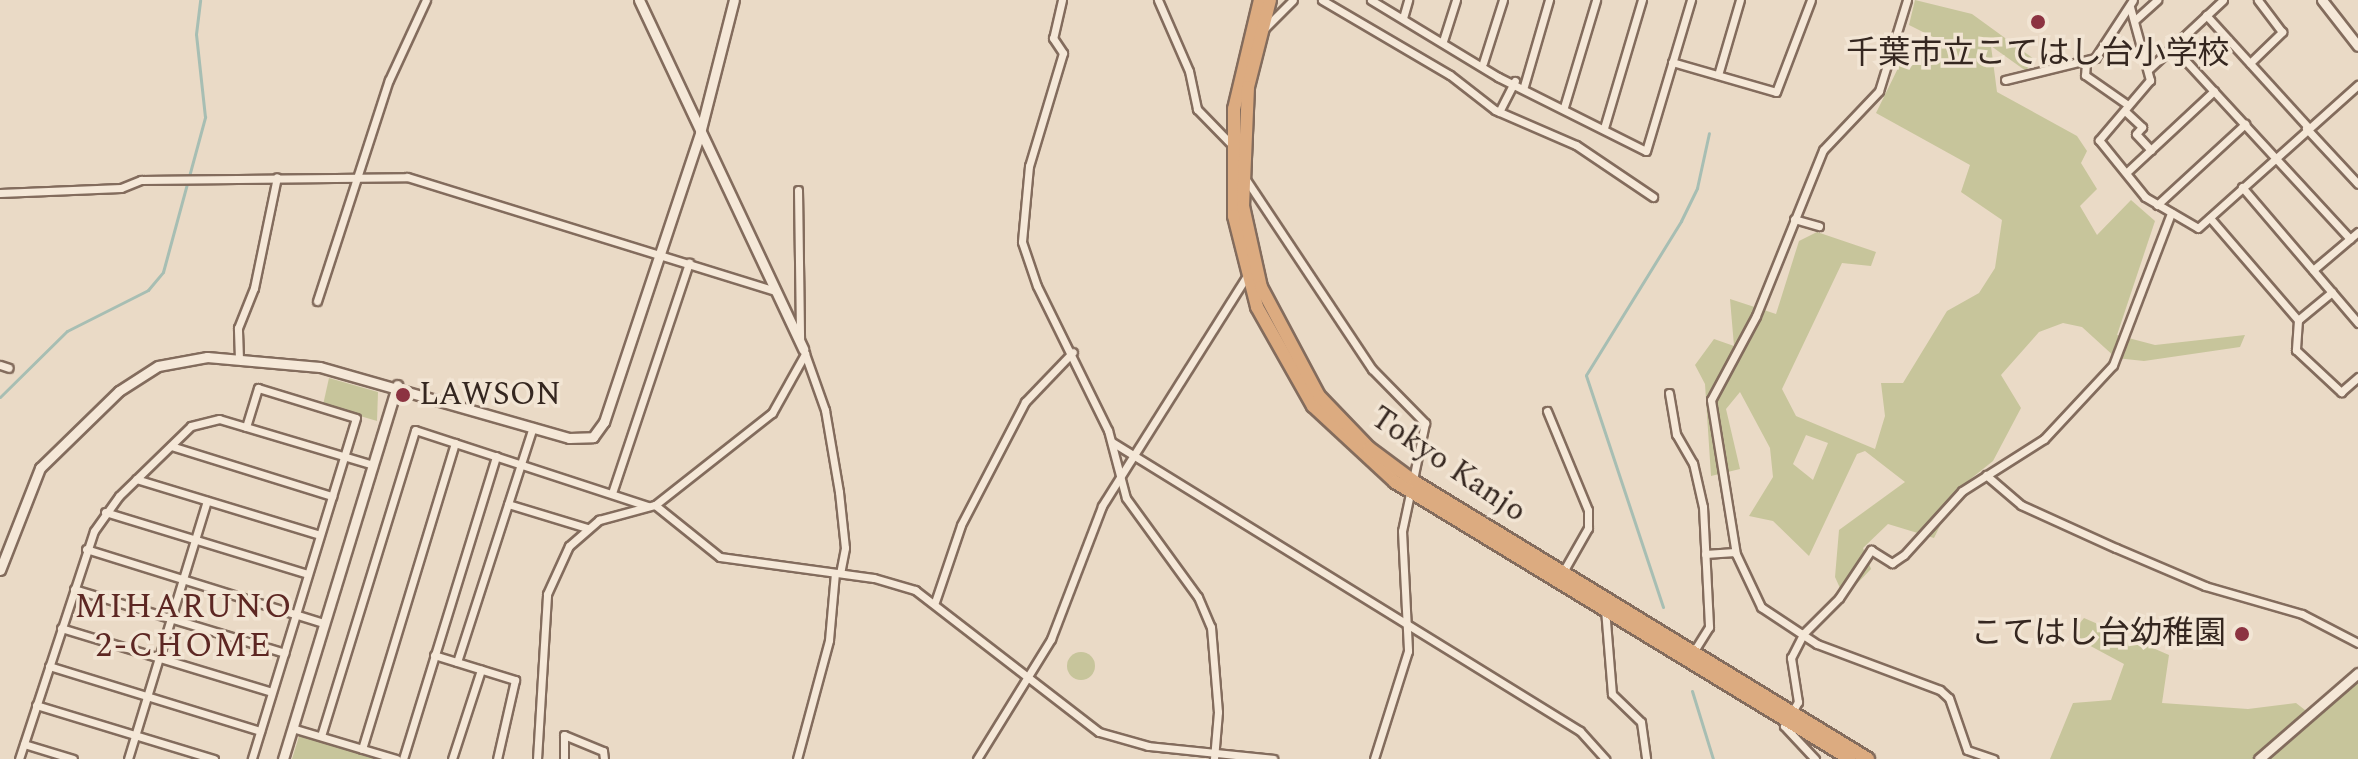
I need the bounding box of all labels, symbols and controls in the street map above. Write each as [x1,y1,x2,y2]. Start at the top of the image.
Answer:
marker: 千葉市立こてはし台小学校 [2029,13,2047,31]
place label: 千葉市立こてはし台小学校 [1846,35,2230,73]
place label: LAWSON [419,376,561,414]
marker: LAWSON [394,386,412,404]
street label: Tokyo Kanjo [1363,399,1533,531]
district label: MIHARUNO 2-CHOME [75,587,293,666]
place label: こてはし台幼稚園 [1970,615,2226,653]
marker: こてはし台幼稚園 [2233,625,2251,643]

